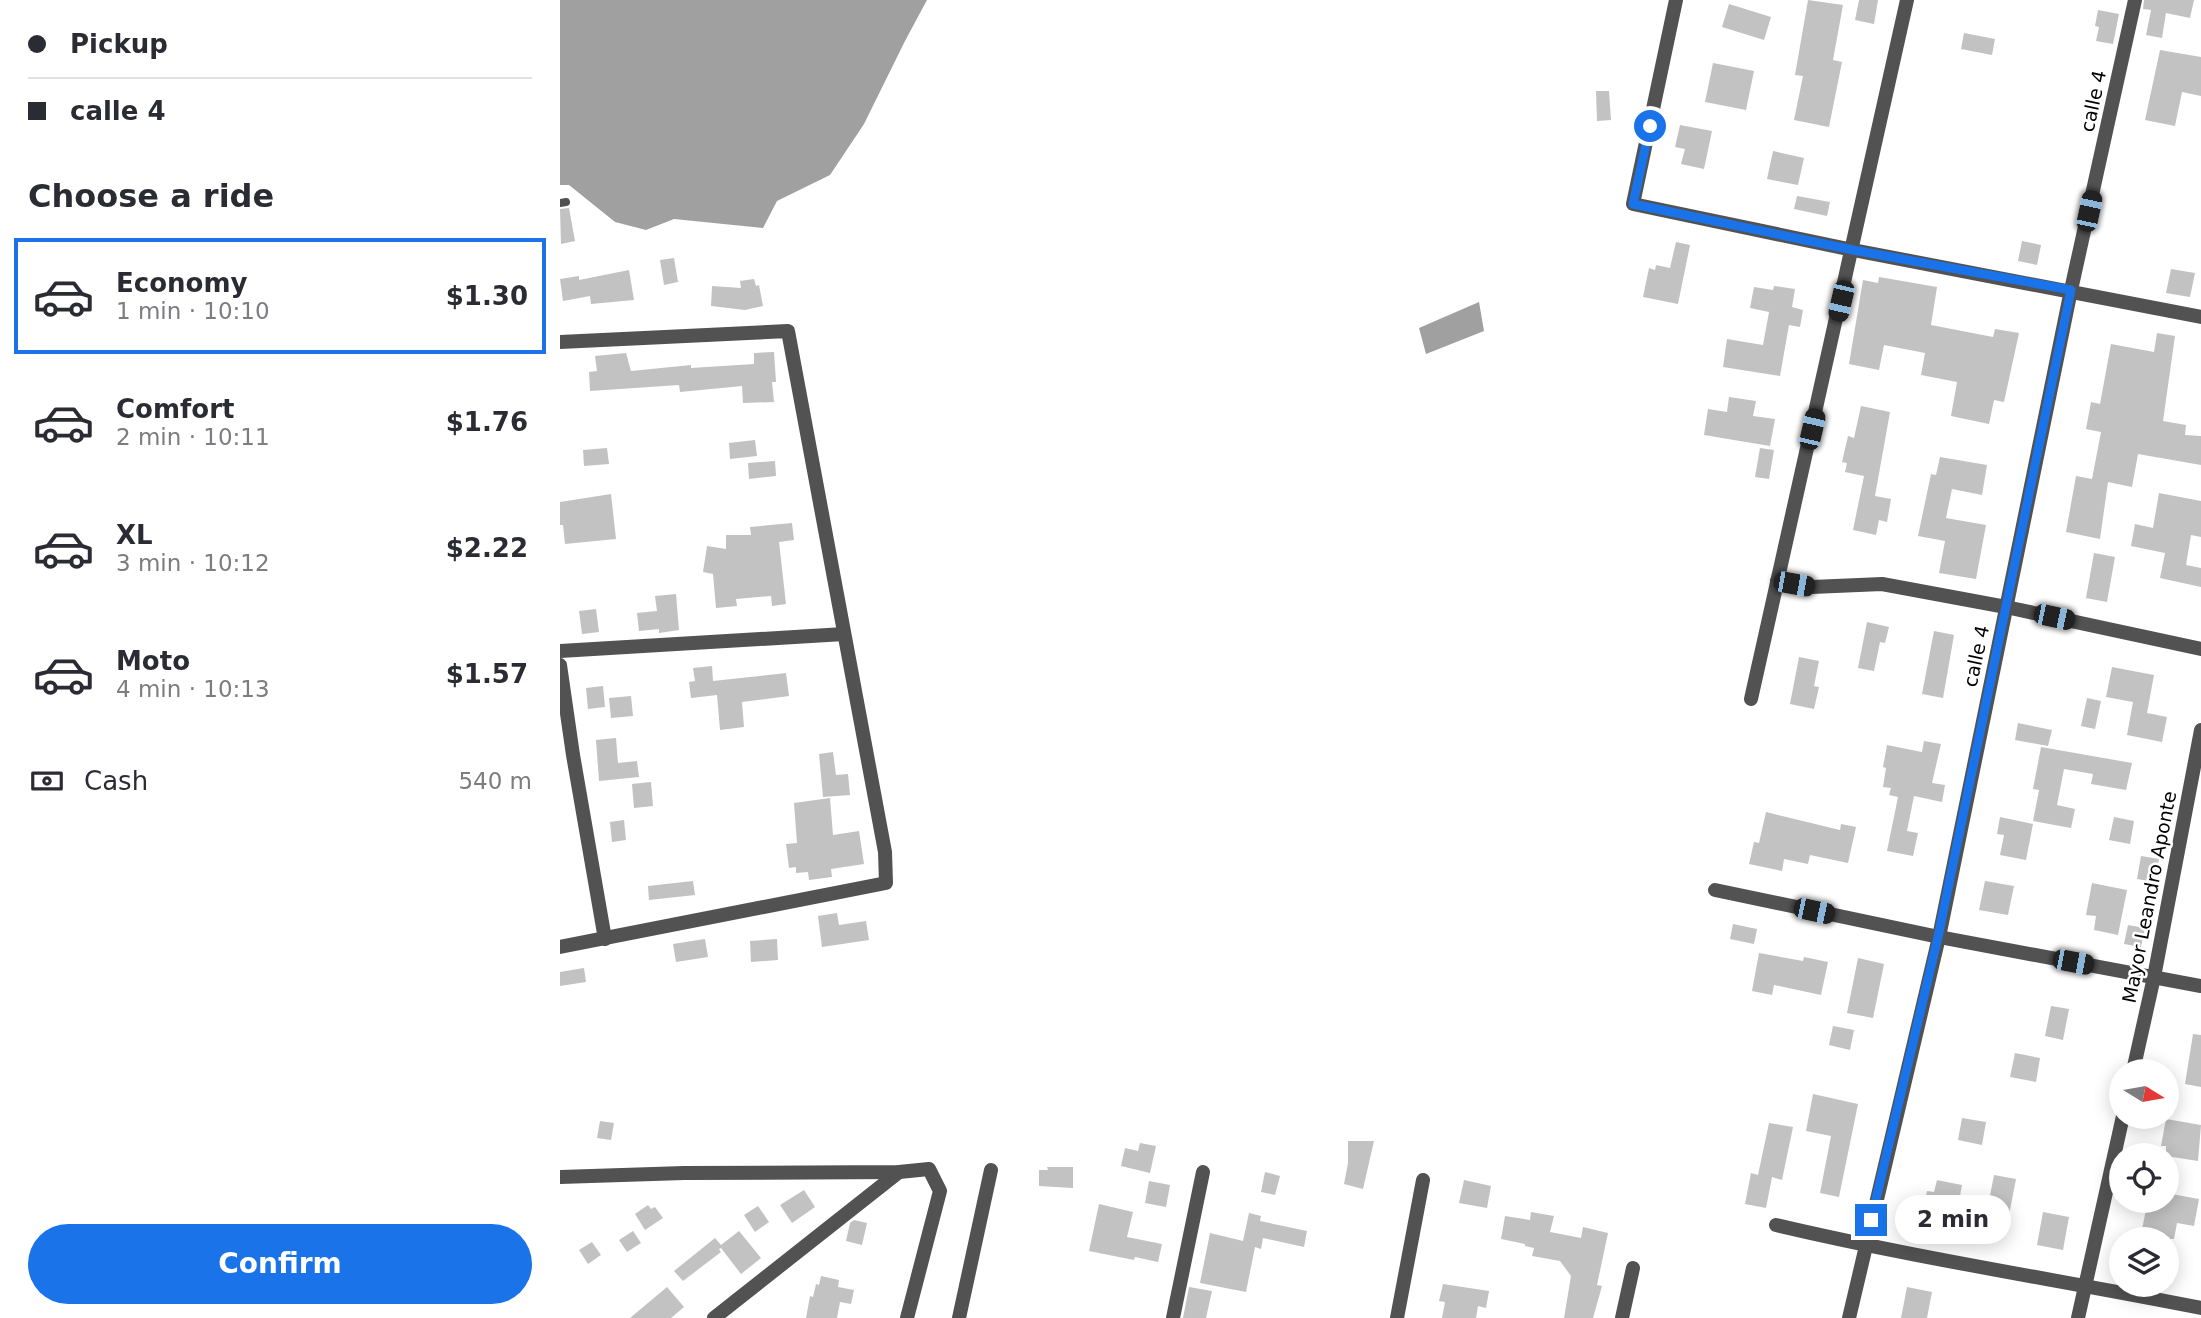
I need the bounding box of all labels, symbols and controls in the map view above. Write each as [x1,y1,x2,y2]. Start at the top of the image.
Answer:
text: Pickup [70,29,168,59]
street label: calle 4 [2076,68,2110,134]
text: calle 4 [70,96,166,126]
route start [1634,110,1666,142]
text: Choose a ride [28,177,274,215]
car [2075,188,2104,234]
icon: car [32,265,95,328]
text: Economy [116,268,247,298]
car [1827,278,1856,324]
text: $1.30 [446,281,528,311]
text: 1 min · 10:10 [116,298,270,324]
icon: car [32,391,95,454]
text: Comfort [116,394,234,424]
car [1798,406,1827,452]
text: $1.76 [446,407,528,437]
text: 2 min · 10:11 [116,424,270,450]
icon: car [32,517,95,580]
text: XL [116,520,153,550]
text: $2.22 [446,533,528,563]
text: 3 min · 10:12 [116,550,270,576]
car [1772,570,1817,598]
car [2032,602,2077,632]
street label: calle 4 [1959,623,1993,689]
icon: car [32,643,95,706]
text: Moto [116,646,190,676]
text: $1.57 [446,659,528,689]
text: 4 min · 10:13 [116,676,270,702]
icon: cash [28,762,66,800]
text: Cash [84,766,148,796]
text: 540 m [458,768,532,794]
street label: Mayor Leandro Aponte [2118,789,2180,1005]
car [1792,896,1837,926]
car [2051,948,2096,976]
north arrow [2109,1059,2179,1129]
map controls [2109,1059,2179,1297]
button: locate [2109,1143,2179,1213]
callout: 2 min [1896,1196,2011,1244]
route end [1855,1204,1887,1236]
text: 2 min [1917,1206,1989,1232]
button: Confirm [28,1224,532,1304]
button: layers [2109,1227,2179,1297]

